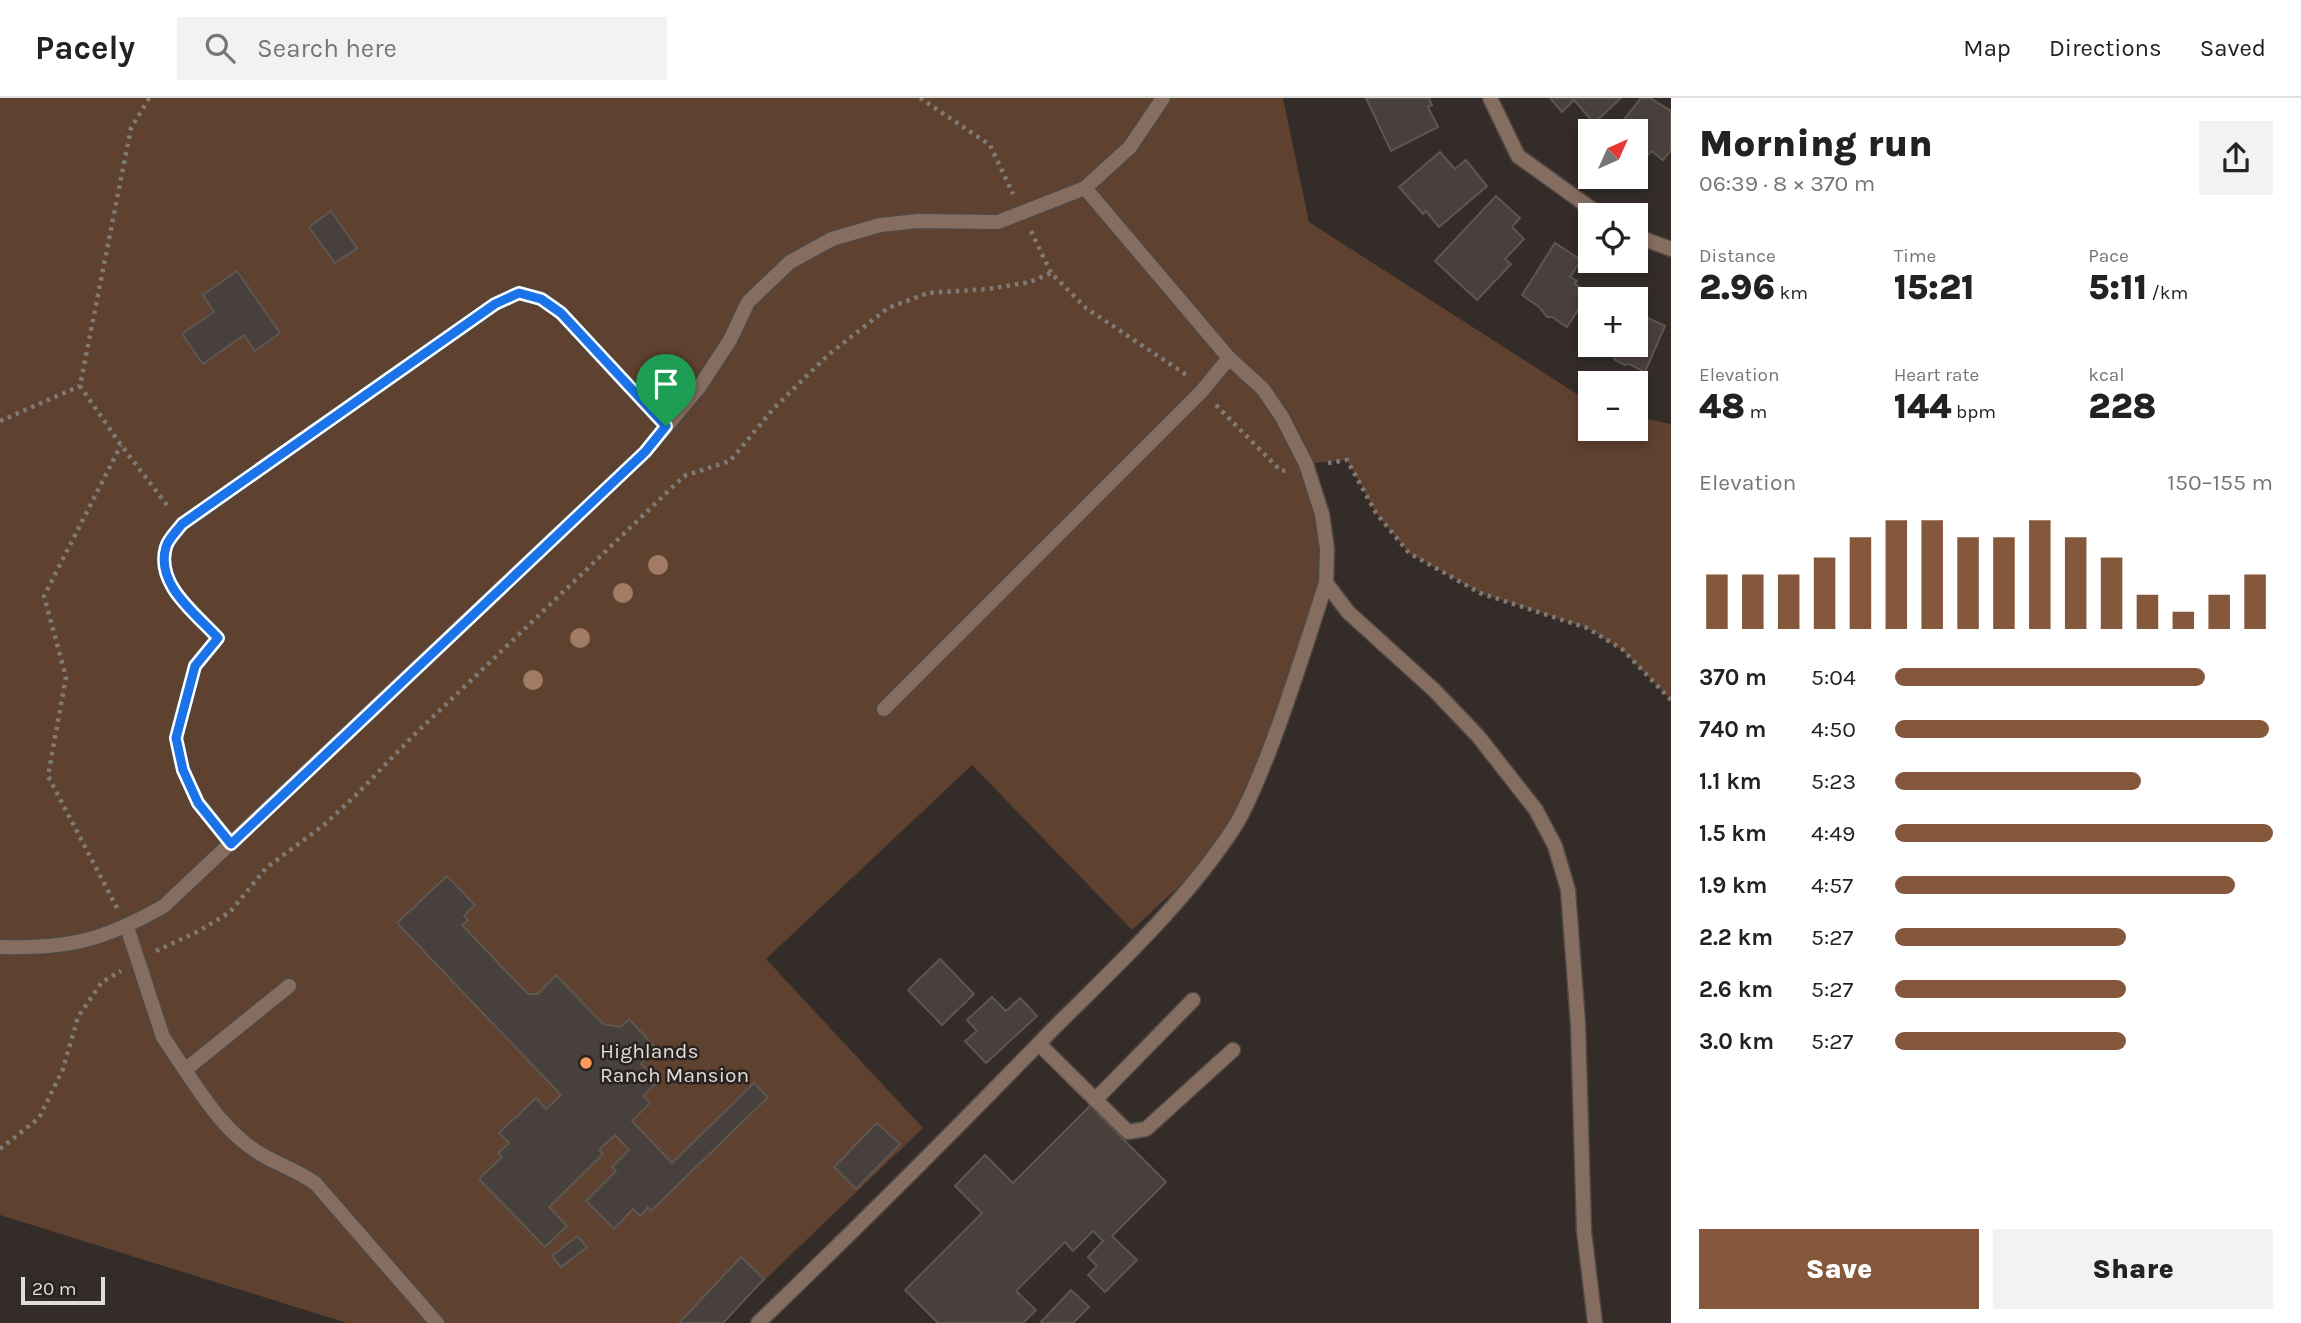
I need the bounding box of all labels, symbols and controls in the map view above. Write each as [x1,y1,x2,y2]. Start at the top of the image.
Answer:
search box [177,17,667,80]
text: Pacely [35,29,135,67]
icon: search [201,29,239,67]
text: Search here [257,33,397,64]
text: Map [1963,34,2011,62]
text: Directions [2049,34,2162,62]
text: Saved [2200,34,2266,62]
north arrow [1578,119,1648,189]
map controls [1578,119,1648,441]
text: Morning run [1699,121,1933,166]
button: share [2199,121,2273,195]
text: 06:39 · 8 × 370 m [1699,170,1875,197]
button: locate [1578,203,1648,273]
text: Distance [1699,245,1776,267]
text: Time [1894,245,1936,267]
text: Pace [2088,245,2129,267]
text: 2.96 [1699,267,1775,308]
text: 15:21 [1894,267,1975,308]
text: 5:11 [2088,267,2147,308]
text: km [1775,282,1808,304]
text: /km [2147,282,2188,304]
button: + [1578,287,1648,357]
pin [636,354,696,426]
text: Elevation [1699,364,1779,386]
text: Heart rate [1894,364,1979,386]
text: kcal [2088,364,2125,386]
icon: arrive [647,365,685,403]
button: − [1578,371,1648,441]
text: 48 [1699,386,1745,427]
text: 144 [1894,386,1951,427]
text: 228 [2088,386,2156,427]
text: m [1745,401,1767,423]
text: bpm [1951,401,1996,423]
text: Elevation [1699,469,1796,496]
text: 150–155 m [2167,469,2273,496]
text: 370 m [1699,664,1767,691]
text: 5:04 [1811,664,1856,691]
text: 740 m [1699,716,1766,743]
text: 4:50 [1811,716,1856,743]
text: 1.1 km [1699,768,1762,795]
text: 5:23 [1811,768,1856,795]
text: 1.5 km [1699,820,1767,847]
text: 4:49 [1811,820,1855,847]
text: 1.9 km [1699,872,1767,899]
text: 4:57 [1811,872,1853,899]
text: 2.2 km [1699,924,1773,951]
text: 5:27 [1811,924,1853,951]
text: 2.6 km [1699,976,1773,1003]
text: 5:27 [1811,976,1853,1003]
text: 3.0 km [1699,1028,1774,1055]
text: 5:27 [1811,1028,1853,1055]
place label: Highlands Ranch Mansion [600,1039,749,1087]
marker: Highlands Ranch Mansion [578,1055,594,1071]
button: Save [1699,1229,1979,1309]
button: Share [1993,1229,2273,1309]
scale bar [21,1274,105,1306]
text: 20 m [32,1278,77,1300]

